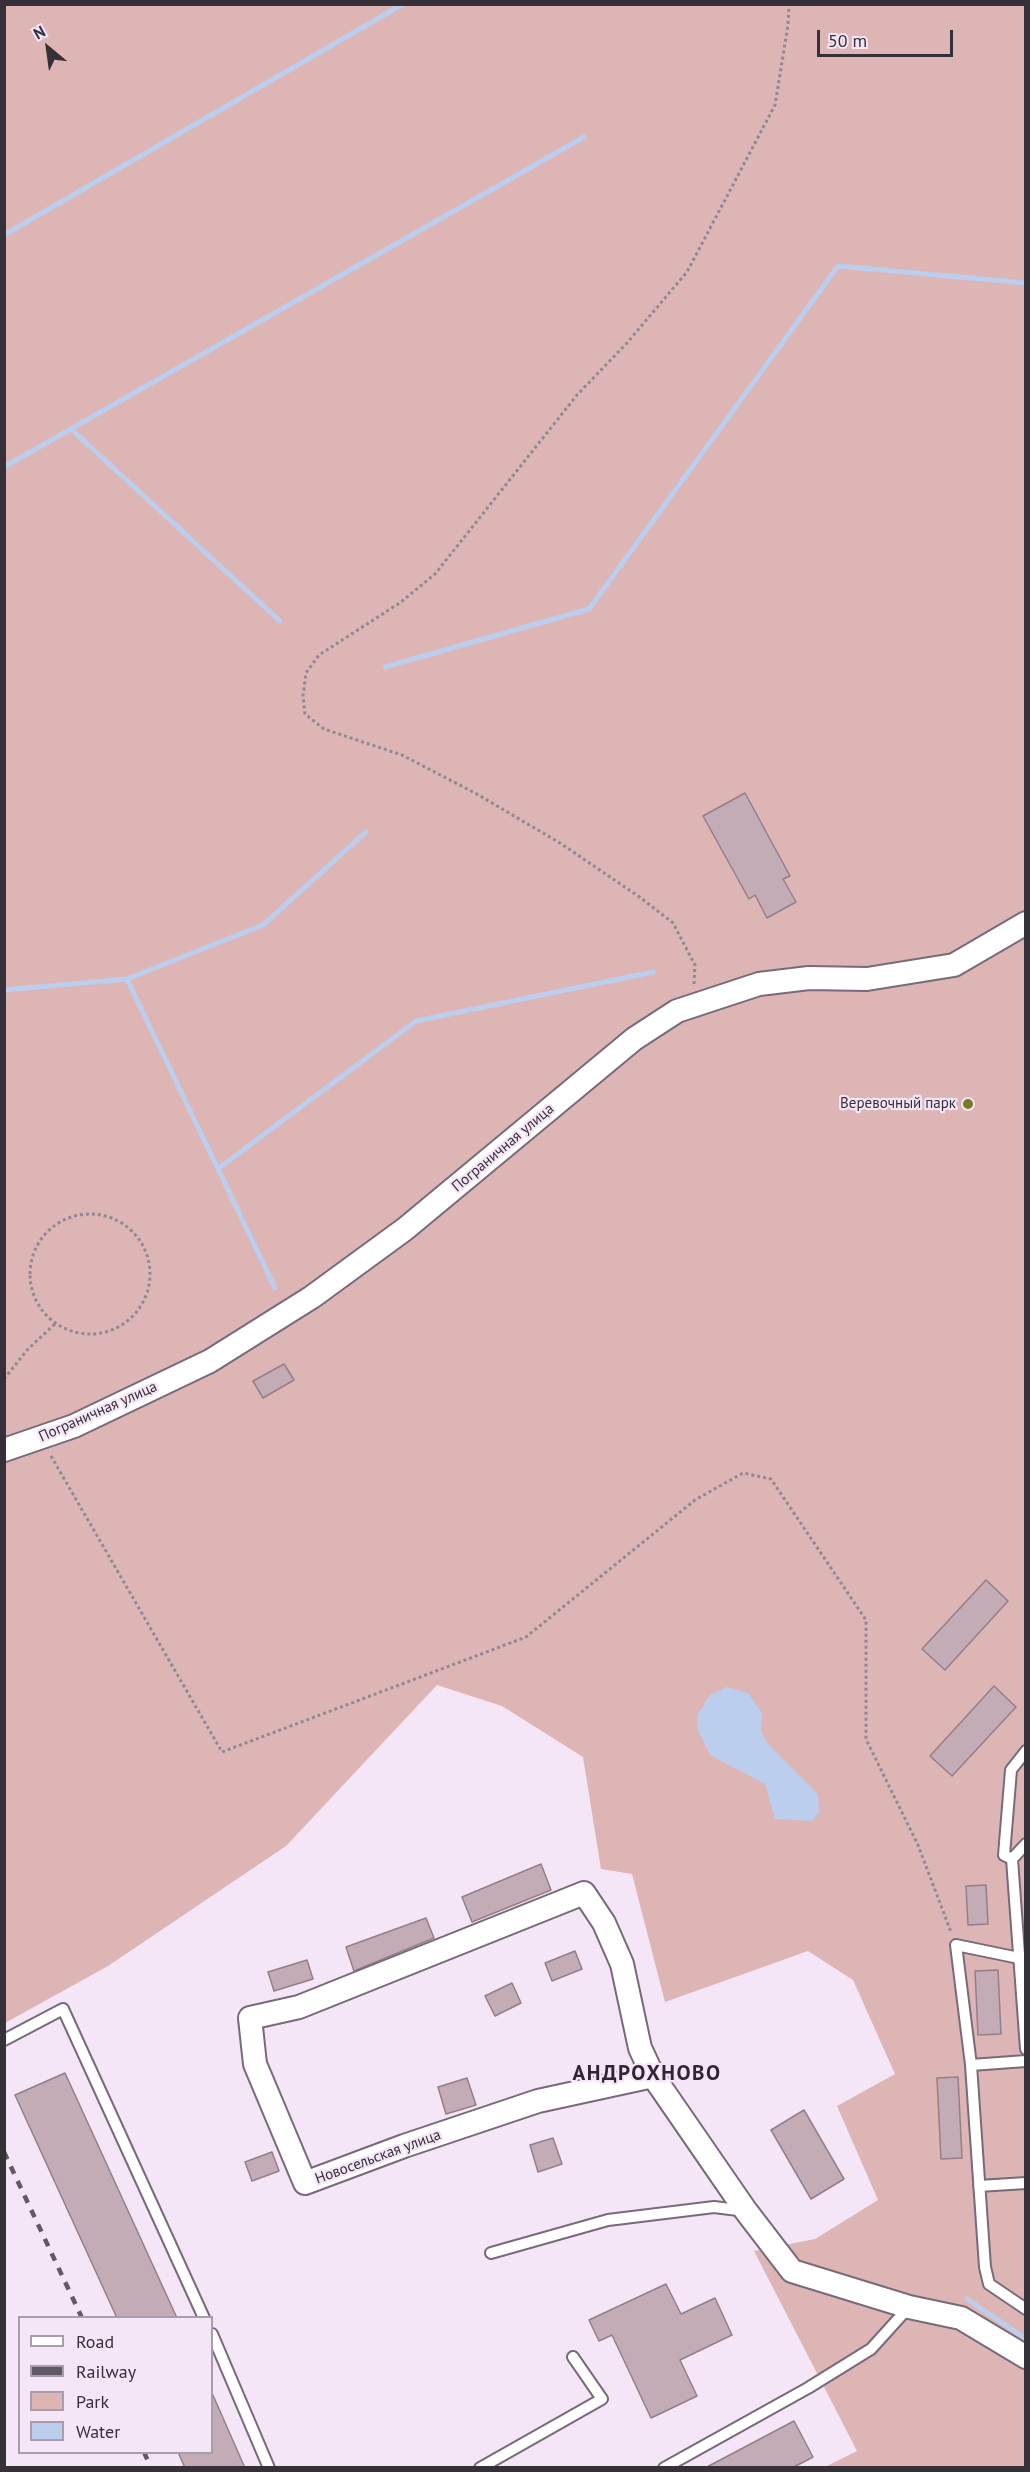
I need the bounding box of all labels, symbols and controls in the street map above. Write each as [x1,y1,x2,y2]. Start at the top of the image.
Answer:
north arrow [18,18,78,78]
scale bar [820,18,956,56]
text: N [30,21,49,44]
text: 50 m [828,29,867,52]
place label: Веревочный парк [840,1095,956,1113]
marker: Веревочный парк [961,1097,975,1111]
street label: Пограничная улица [448,1100,558,1196]
street label: Пограничная улица [36,1378,160,1446]
district label: АНДРОХНОВО [573,2061,721,2087]
street label: Новосельская улица [313,2126,443,2188]
legend [18,2316,213,2454]
text: Road [76,2330,114,2353]
text: Railway [76,2360,136,2383]
text: Park [76,2390,109,2413]
text: Water [76,2420,120,2443]

